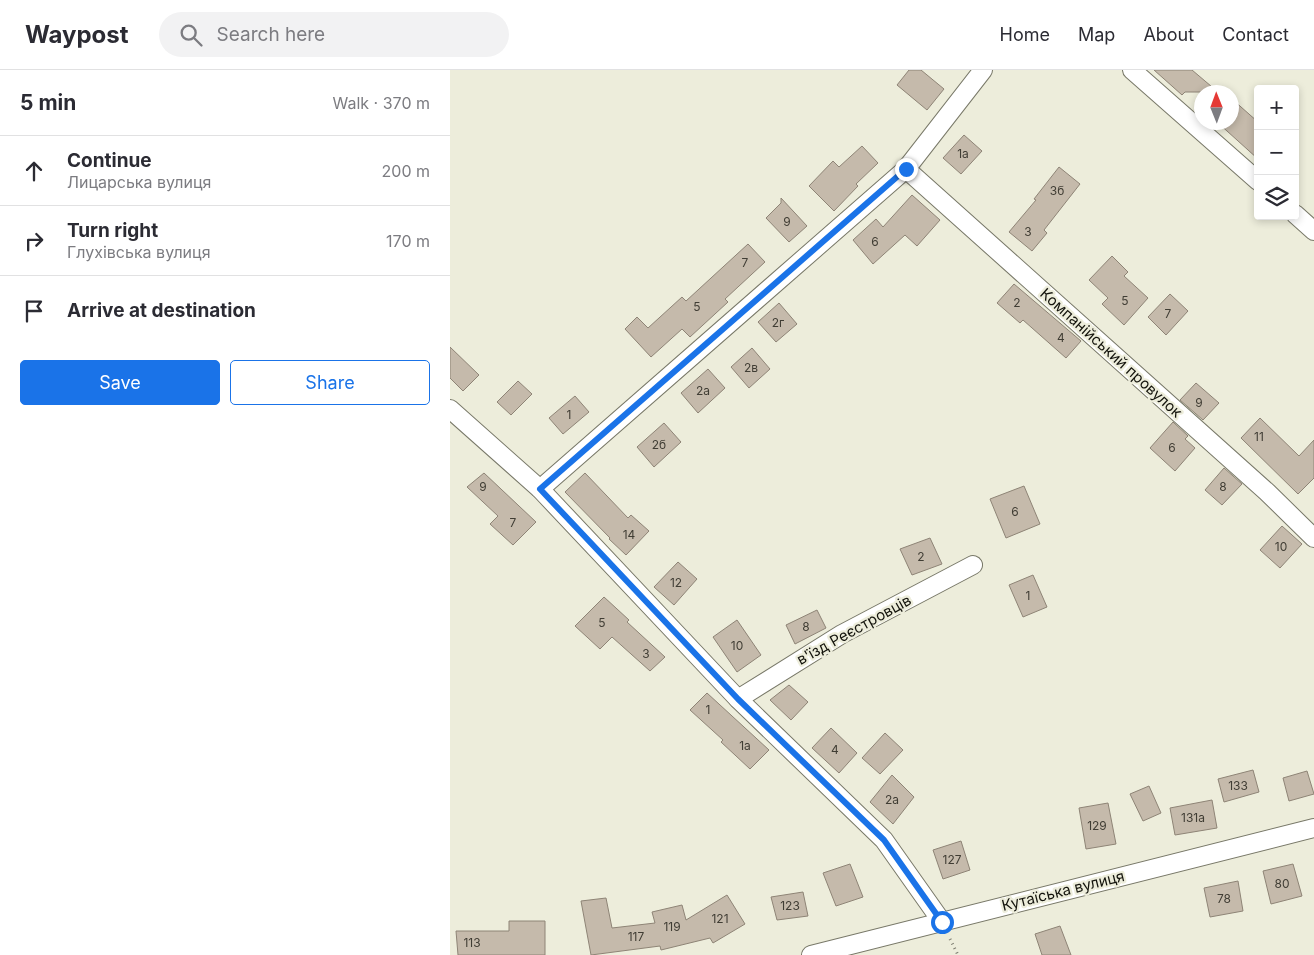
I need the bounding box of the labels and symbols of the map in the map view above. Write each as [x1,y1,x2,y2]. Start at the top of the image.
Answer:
north arrow [1194,85,1239,130]
house number: 1а [957,146,969,161]
route end [895,158,918,181]
house number: 3б [1050,183,1064,198]
house number: 9 [783,214,791,229]
house number: 3 [1024,224,1032,239]
house number: 6 [871,234,879,249]
house number: 7 [742,255,749,270]
street label: Компанійський провулок [1036,284,1186,421]
house number: 5 [1121,293,1129,308]
house number: 2 [1013,295,1021,310]
house number: 5 [693,299,701,314]
house number: 7 [1165,306,1172,321]
house number: 2г [772,315,784,330]
house number: 4 [1057,330,1065,345]
house number: 2в [744,360,758,375]
house number: 2а [696,383,710,398]
house number: 9 [1195,395,1203,410]
house number: 1 [567,407,571,422]
house number: 11 [1254,429,1264,444]
house number: 2б [652,437,666,452]
house number: 6 [1168,440,1176,455]
house number: 9 [479,479,487,494]
house number: 8 [1219,479,1227,494]
house number: 6 [1011,504,1019,519]
house number: 7 [510,515,517,530]
house number: 14 [623,527,636,542]
house number: 10 [1275,539,1287,554]
house number: 2 [917,549,925,564]
house number: 12 [670,575,682,590]
house number: 1 [1026,588,1030,603]
street label: в'їзд Реєстровців [793,590,914,669]
house number: 5 [598,615,606,630]
house number: 8 [802,619,810,634]
house number: 10 [731,638,743,653]
house number: 3 [642,646,650,661]
house number: 1 [706,702,710,717]
house number: 1а [739,738,751,753]
house number: 4 [831,742,839,757]
house number: 133 [1228,778,1248,793]
house number: 2а [885,792,899,807]
house number: 131а [1181,810,1205,825]
house number: 129 [1087,818,1107,833]
house number: 127 [943,852,962,867]
street label: Кутаїська вулиця [1000,866,1126,915]
house number: 80 [1275,876,1290,891]
house number: 78 [1217,891,1231,906]
house number: 123 [780,898,800,913]
house number: 121 [711,911,729,926]
route start [931,911,954,934]
house number: 119 [663,919,681,934]
house number: 117 [628,929,644,944]
house number: 113 [463,935,481,950]

